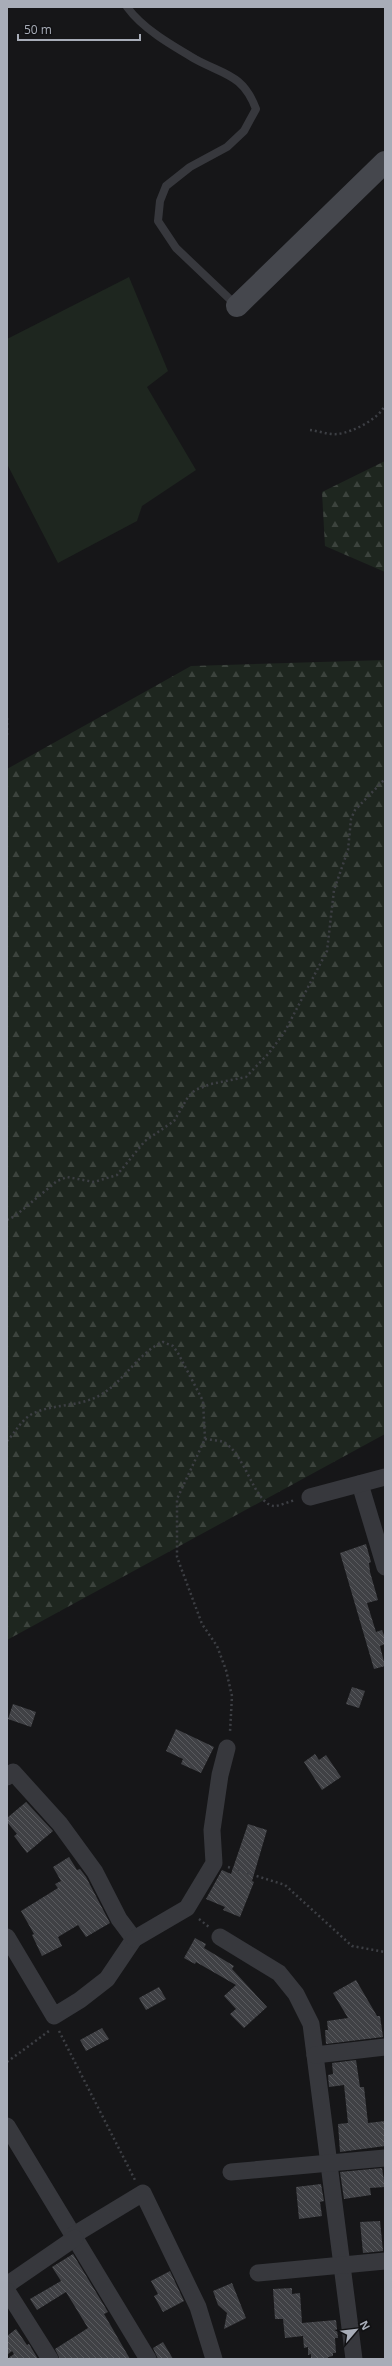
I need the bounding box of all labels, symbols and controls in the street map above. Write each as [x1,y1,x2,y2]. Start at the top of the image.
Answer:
scale bar [18,16,140,42]
text: 50 m [24,21,52,38]
north arrow [336,2310,376,2350]
text: N [357,2318,374,2333]

